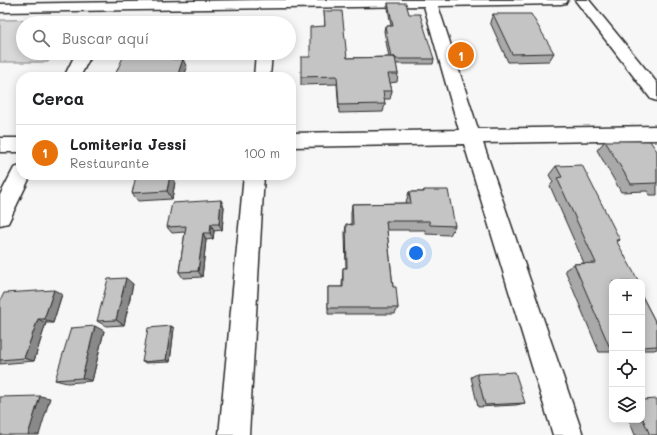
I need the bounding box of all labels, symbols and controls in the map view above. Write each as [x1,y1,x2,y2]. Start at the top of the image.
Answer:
search box [16,16,296,60]
icon: search [30,27,52,49]
text: Buscar aquí [62,28,149,48]
pin: 1 [448,40,474,70]
text: Cerca [32,87,84,109]
text: Lomiteria Jessi [70,134,187,154]
text: 1 [42,144,48,161]
text: 100 m [244,144,280,161]
text: Restaurante [70,154,149,171]
your location [406,243,426,263]
map controls [609,279,645,423]
button: + [609,279,645,315]
button: − [609,315,645,351]
button: locate [609,351,645,387]
button: layers [609,387,645,423]

